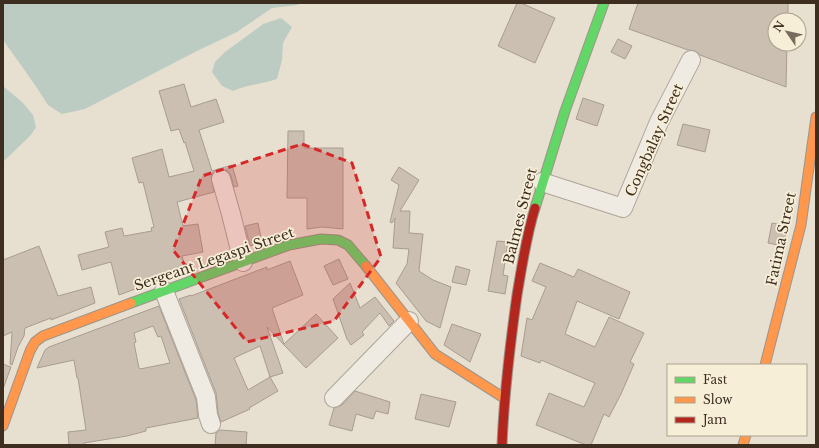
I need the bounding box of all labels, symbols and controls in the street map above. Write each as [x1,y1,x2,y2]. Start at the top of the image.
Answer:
north arrow [767,12,807,52]
text: N [770,18,788,35]
street label: Congbalay Street [621,80,687,199]
street label: Balmes Street [499,165,541,266]
street label: Fatima Street [762,190,800,288]
street label: Sergeant Legaspi Street [132,223,297,295]
legend [667,364,807,436]
text: Fast [703,372,728,387]
text: Slow [703,392,733,407]
text: Jam [701,412,727,427]

